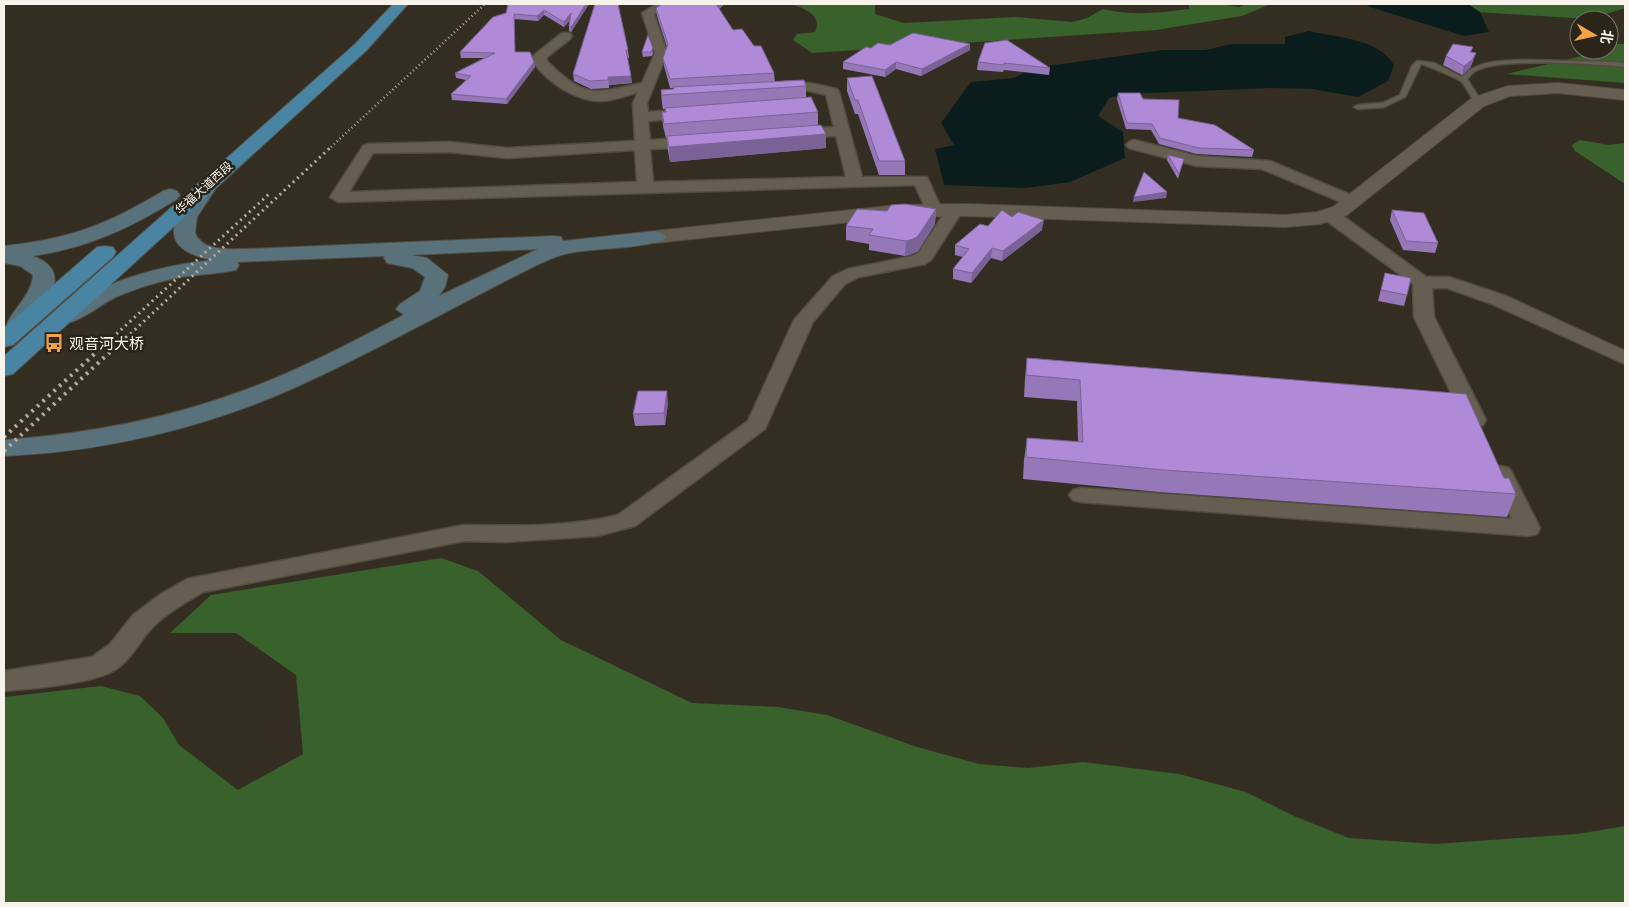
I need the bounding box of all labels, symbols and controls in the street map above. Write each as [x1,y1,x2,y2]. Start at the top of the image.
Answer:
north arrow [1569,10,1619,60]
text: 北 [1598,29,1616,45]
street label: 华福大道西段 [173,159,235,217]
bus stop icon: 观音河大桥 [43,332,65,354]
place label: 观音河大桥 [69,335,144,352]

